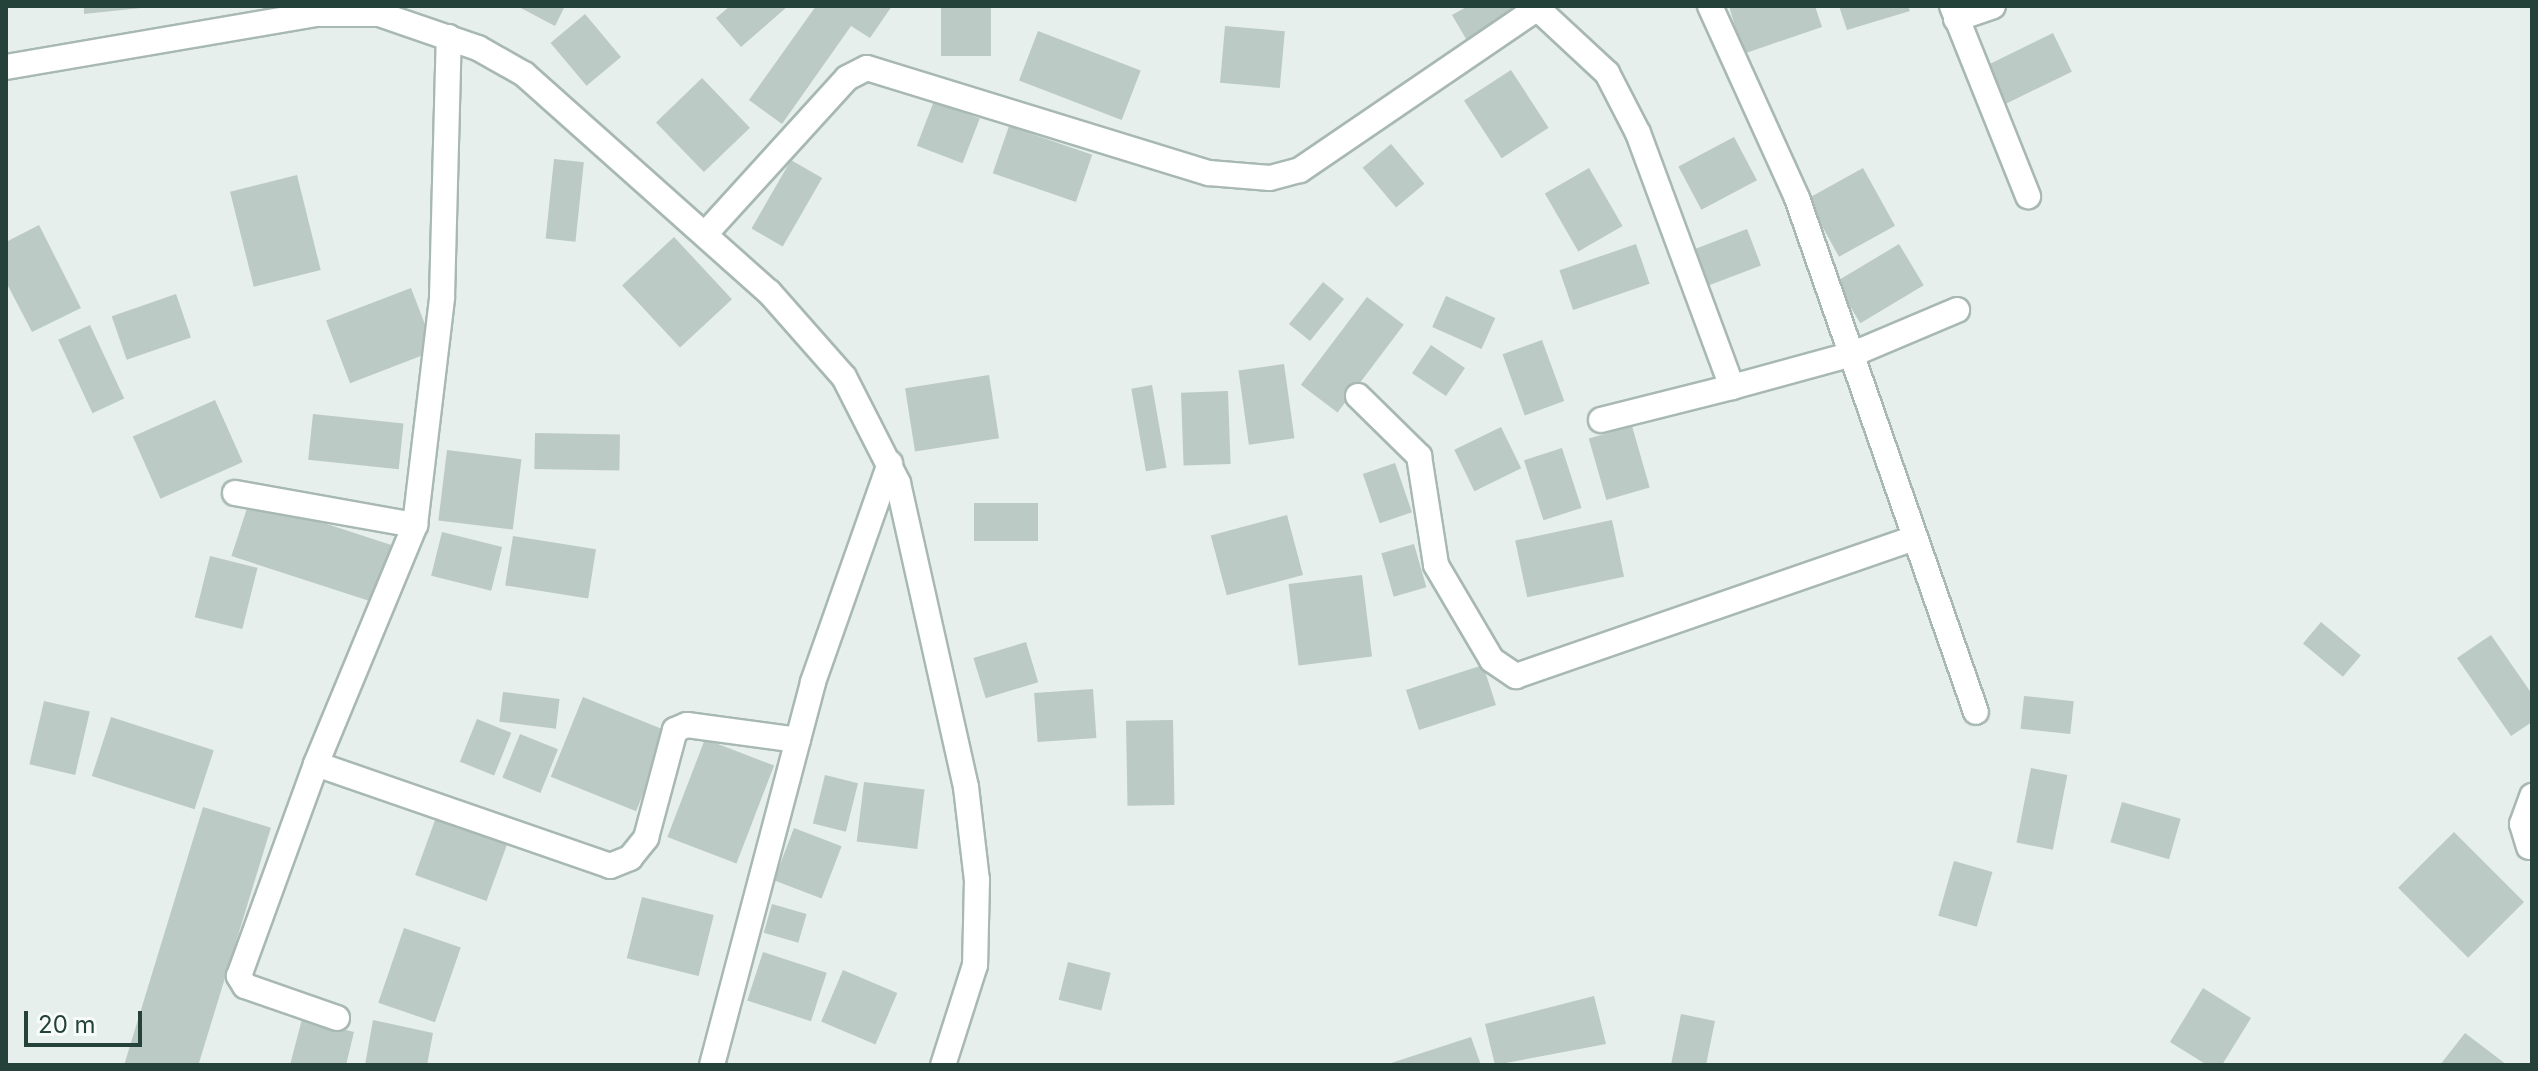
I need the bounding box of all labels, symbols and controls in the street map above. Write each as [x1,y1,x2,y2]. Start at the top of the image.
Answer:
scale bar [28,995,146,1045]
text: 20 m [38,1010,96,1039]

